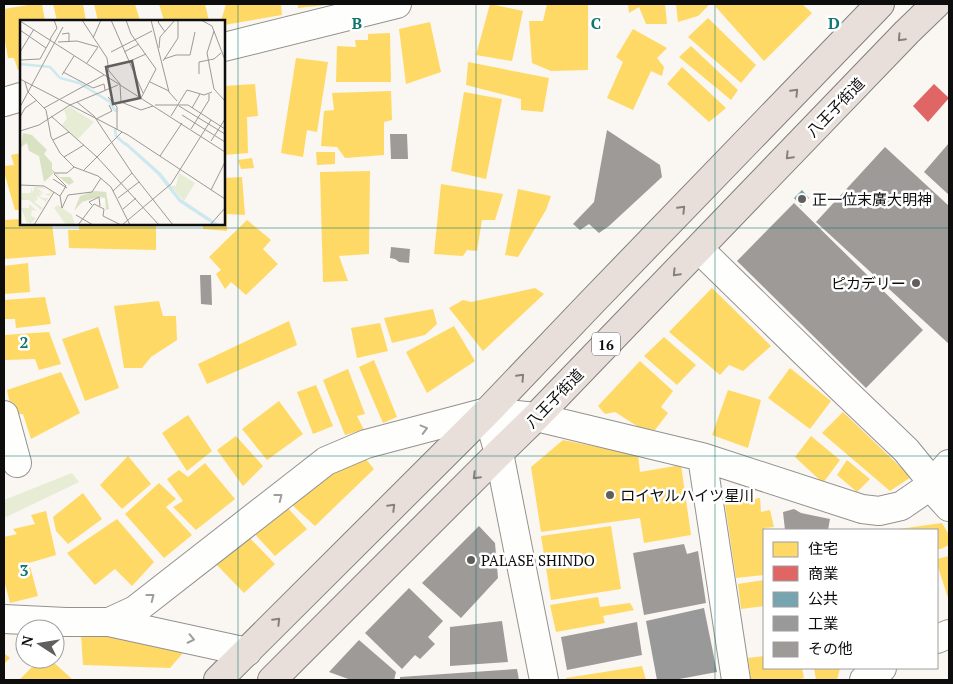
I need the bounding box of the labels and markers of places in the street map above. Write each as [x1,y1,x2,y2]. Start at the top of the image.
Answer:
place label: 正一位末廣大明神 [812,189,932,209]
marker: 正一位末廣大明神 [796,193,808,205]
place label: ピカデリー [831,273,906,293]
marker: ピカデリー [910,277,922,289]
place label: ロイヤルハイツ星川 [620,485,754,505]
marker: ロイヤルハイツ星川 [604,489,616,501]
place label: PALASE SHINDO [481,550,595,570]
marker: PALASE SHINDO [465,554,477,566]

